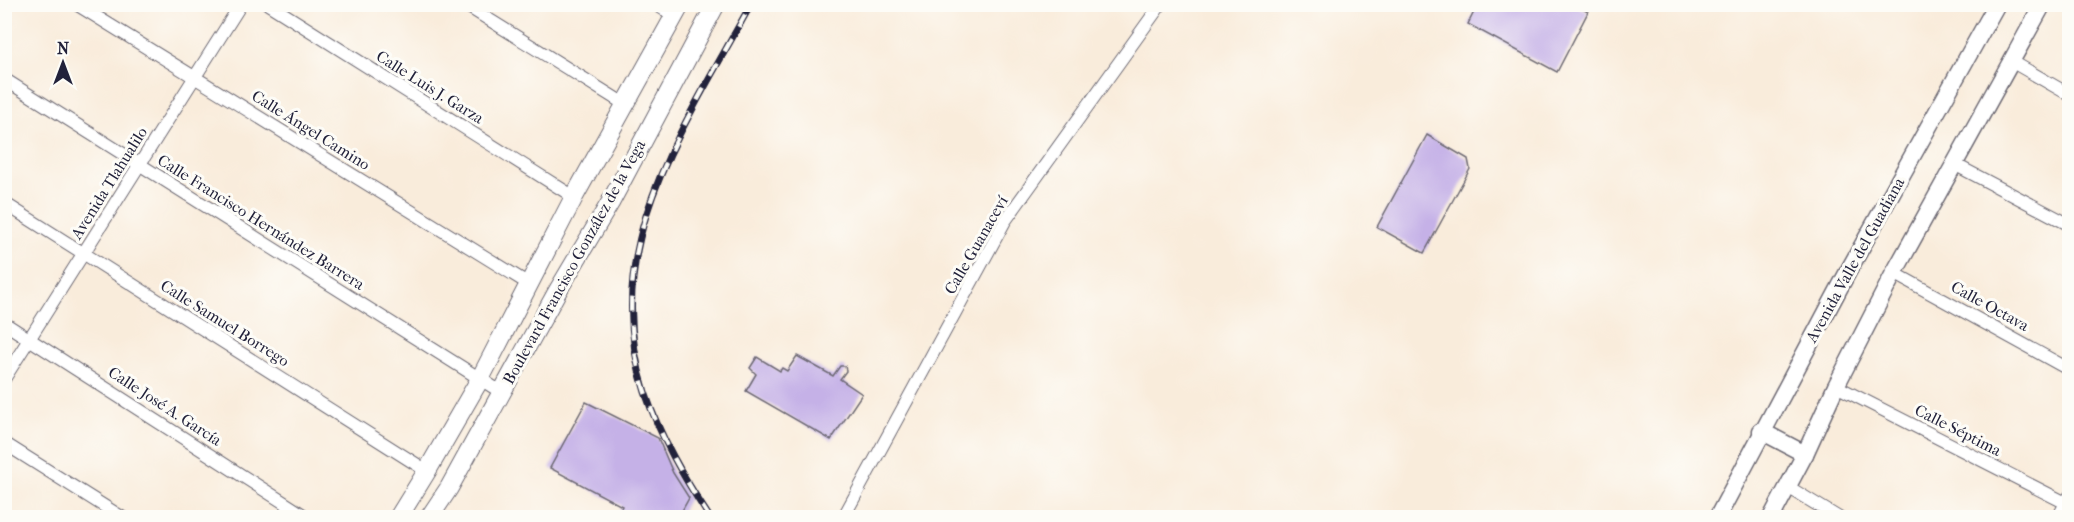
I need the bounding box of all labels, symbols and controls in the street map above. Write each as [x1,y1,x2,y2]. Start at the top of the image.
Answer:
north arrow [33,33,93,93]
text: N [57,39,70,58]
street label: Calle Luis J. Garza [373,46,488,128]
street label: Calle Ángel Camino [248,85,374,174]
street label: Avenida Tlahualilo [66,123,151,244]
street label: Boulevard Francisco González de la Vega [499,136,650,387]
street label: Calle Francisco Hernández Barrera [154,150,368,294]
street label: Avenida Valle del Guadiana [1801,174,1909,347]
street label: Calle Guanaceví [940,192,1012,298]
street label: Calle Samuel Borrego [157,276,293,370]
street label: Calle Octava [1948,277,2033,335]
street label: Calle José A. García [105,362,226,450]
street label: Calle Séptima [1912,400,2005,460]

